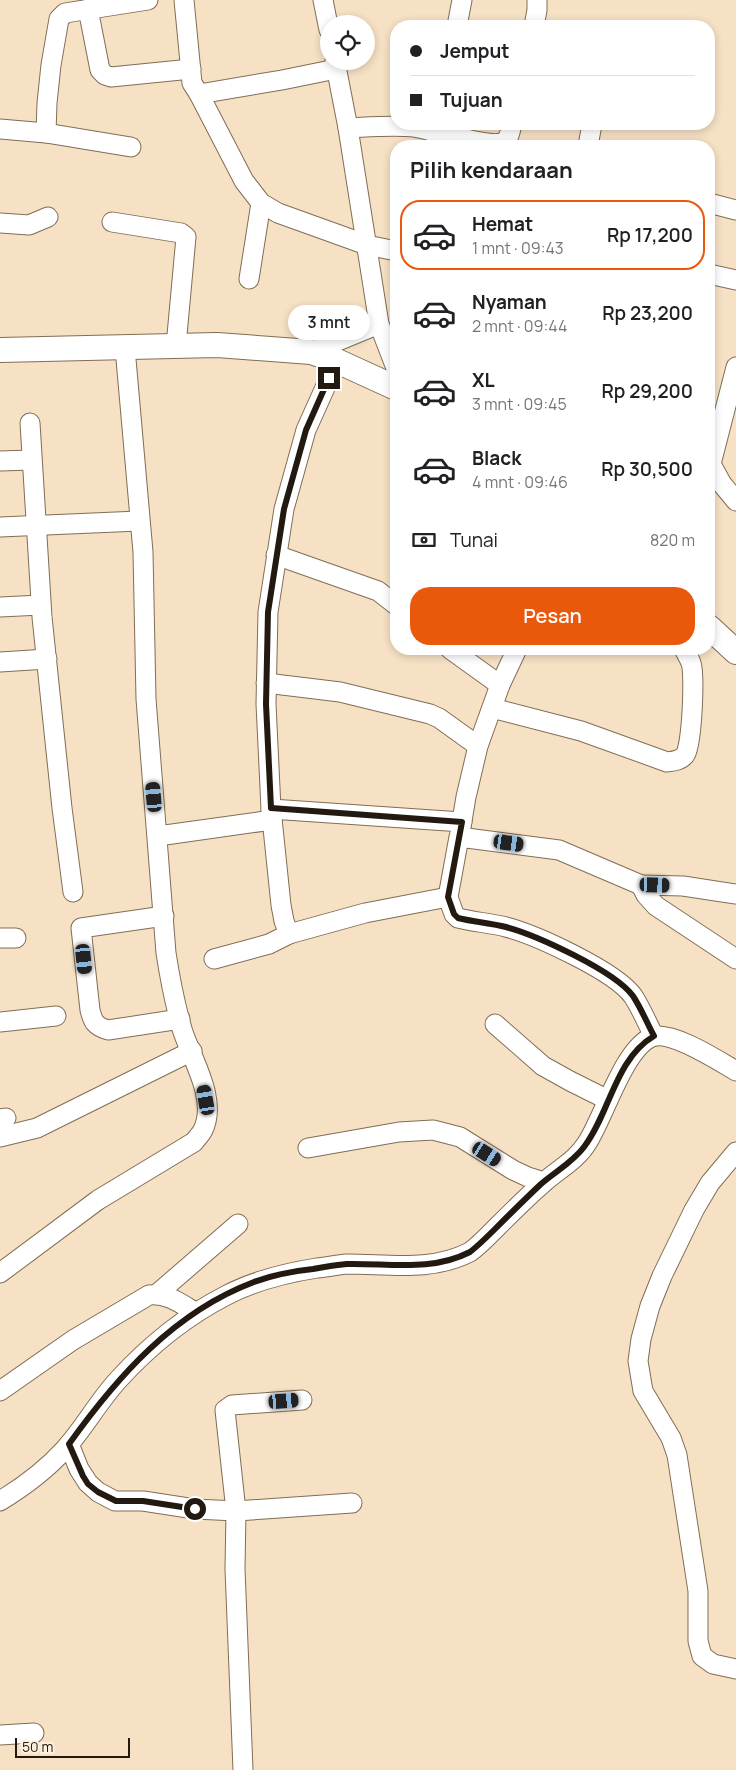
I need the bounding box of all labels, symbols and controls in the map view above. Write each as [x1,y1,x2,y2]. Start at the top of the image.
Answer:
map controls [320,15,375,70]
button: locate [320,15,375,70]
text: Jemput [440,38,510,64]
text: Tujuan [440,87,503,113]
text: Pilih kendaraan [410,155,573,185]
text: Hemat [472,211,533,237]
icon: car [412,213,457,258]
text: Rp 17,200 [607,222,693,248]
text: 1 mnt · 09:43 [472,237,564,259]
text: Nyaman [472,289,547,315]
icon: car [412,291,457,336]
text: Rp 23,200 [602,300,693,326]
callout: 3 mnt [288,306,370,340]
text: 3 mnt [307,311,351,333]
text: 2 mnt · 09:44 [472,315,567,337]
route end [318,367,340,389]
text: XL [472,367,495,393]
icon: car [412,369,457,414]
text: Rp 29,200 [601,378,693,404]
text: 3 mnt · 09:45 [472,393,567,415]
text: Black [472,445,521,471]
icon: car [412,447,457,492]
text: Rp 30,500 [601,456,693,482]
text: 4 mnt · 09:46 [472,471,568,493]
icon: cash [410,526,438,554]
text: Tunai [450,527,498,553]
text: 820 m [650,529,695,551]
button: Pesan [410,587,695,645]
car [145,781,162,813]
car [493,833,524,853]
car [639,877,670,893]
car [74,943,93,975]
car [196,1084,215,1116]
car [470,1140,503,1168]
car [268,1392,299,1410]
route start [184,1498,206,1520]
scale bar [15,1735,130,1758]
text: 50 m [22,1737,53,1756]

